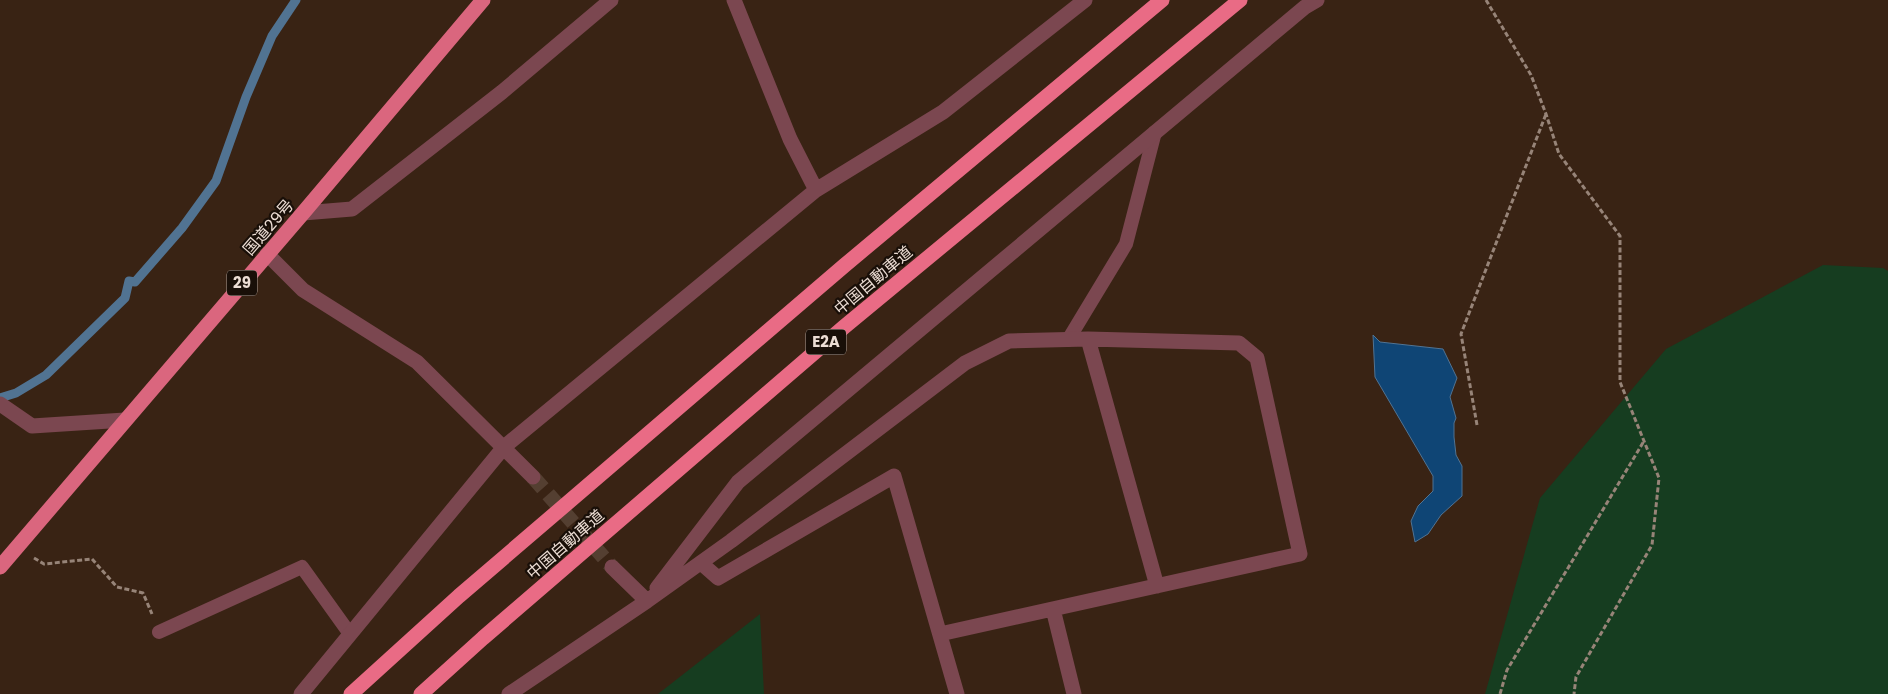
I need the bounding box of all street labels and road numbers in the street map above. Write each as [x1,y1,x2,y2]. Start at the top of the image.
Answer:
street label: 国道29号 [238,194,299,260]
street label: 中国自動車道 [829,241,917,320]
road number: 29 [227,270,257,296]
road number: E2A [806,330,846,354]
street label: 中国自動車道 [522,504,609,585]

